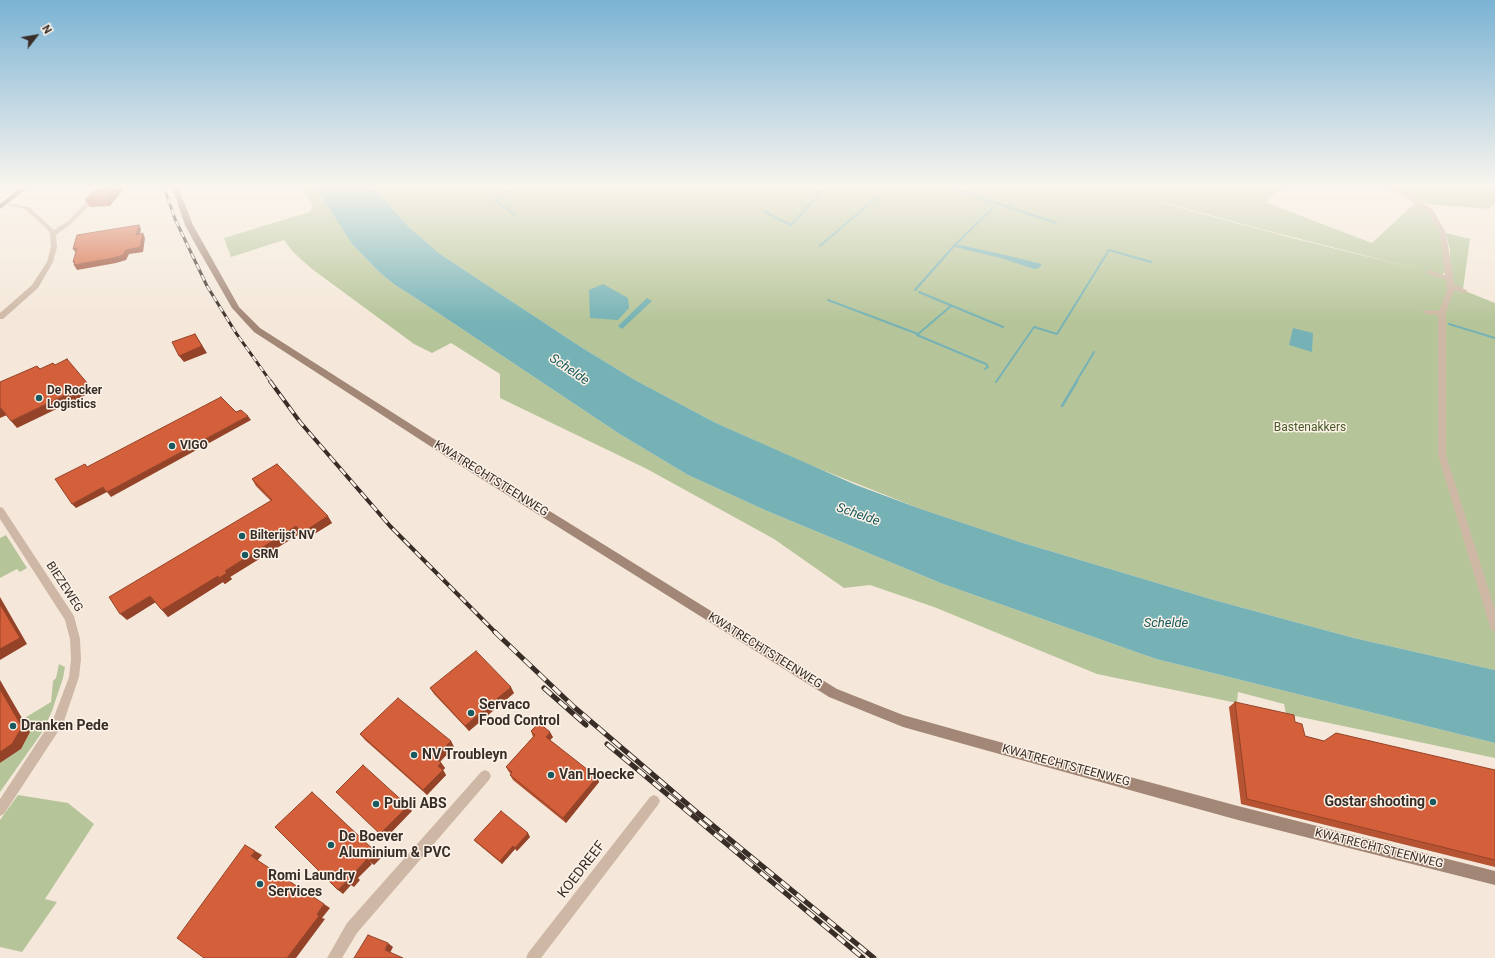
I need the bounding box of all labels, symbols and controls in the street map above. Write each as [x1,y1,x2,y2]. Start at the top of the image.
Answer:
north arrow [16,16,56,56]
text: N [39,23,54,36]
water label: Schelde [546,351,592,389]
place label: De Rocker Logistics [47,384,102,412]
marker: De Rocker Logistics [34,393,44,403]
park label: Bastenakkers [1274,421,1346,435]
street label: KWATRECHTSTEENWEG [431,438,551,520]
place label: VIGO [180,439,208,453]
marker: VIGO [167,441,177,451]
water label: Schelde [834,500,882,530]
place label: Bilterijst NV [250,529,315,543]
marker: Bilterijst NV [237,531,247,541]
place label: SRM [253,548,279,562]
marker: SRM [240,550,250,560]
street label: BIEZEWEG [42,559,86,615]
street label: KWATRECHTSTEENWEG [705,610,825,692]
water label: Schelde [1144,616,1188,632]
place label: Servaco Food Control [479,697,560,730]
marker: Servaco Food Control [466,708,476,718]
place label: Dranken Pede [21,718,109,734]
marker: Dranken Pede [8,721,18,731]
street label: KWATRECHTSTEENWEG [1000,742,1132,790]
place label: NV Troubleyn [422,747,507,763]
marker: NV Troubleyn [409,750,419,760]
place label: Van Hoecke [559,767,634,783]
marker: Van Hoecke [546,770,556,780]
place label: Gostar shooting [1324,794,1425,810]
place label: Publi ABS [384,796,447,812]
marker: Gostar shooting [1428,797,1438,807]
marker: Publi ABS [371,799,381,809]
street label: KWATRECHTSTEENWEG [1313,826,1445,872]
place label: De Boever Aluminium & PVC [339,829,451,862]
street label: KOEDREEF [555,838,609,902]
marker: De Boever Aluminium & PVC [326,840,336,850]
place label: Romi Laundry Services [268,868,355,900]
marker: Romi Laundry Services [255,879,265,889]

